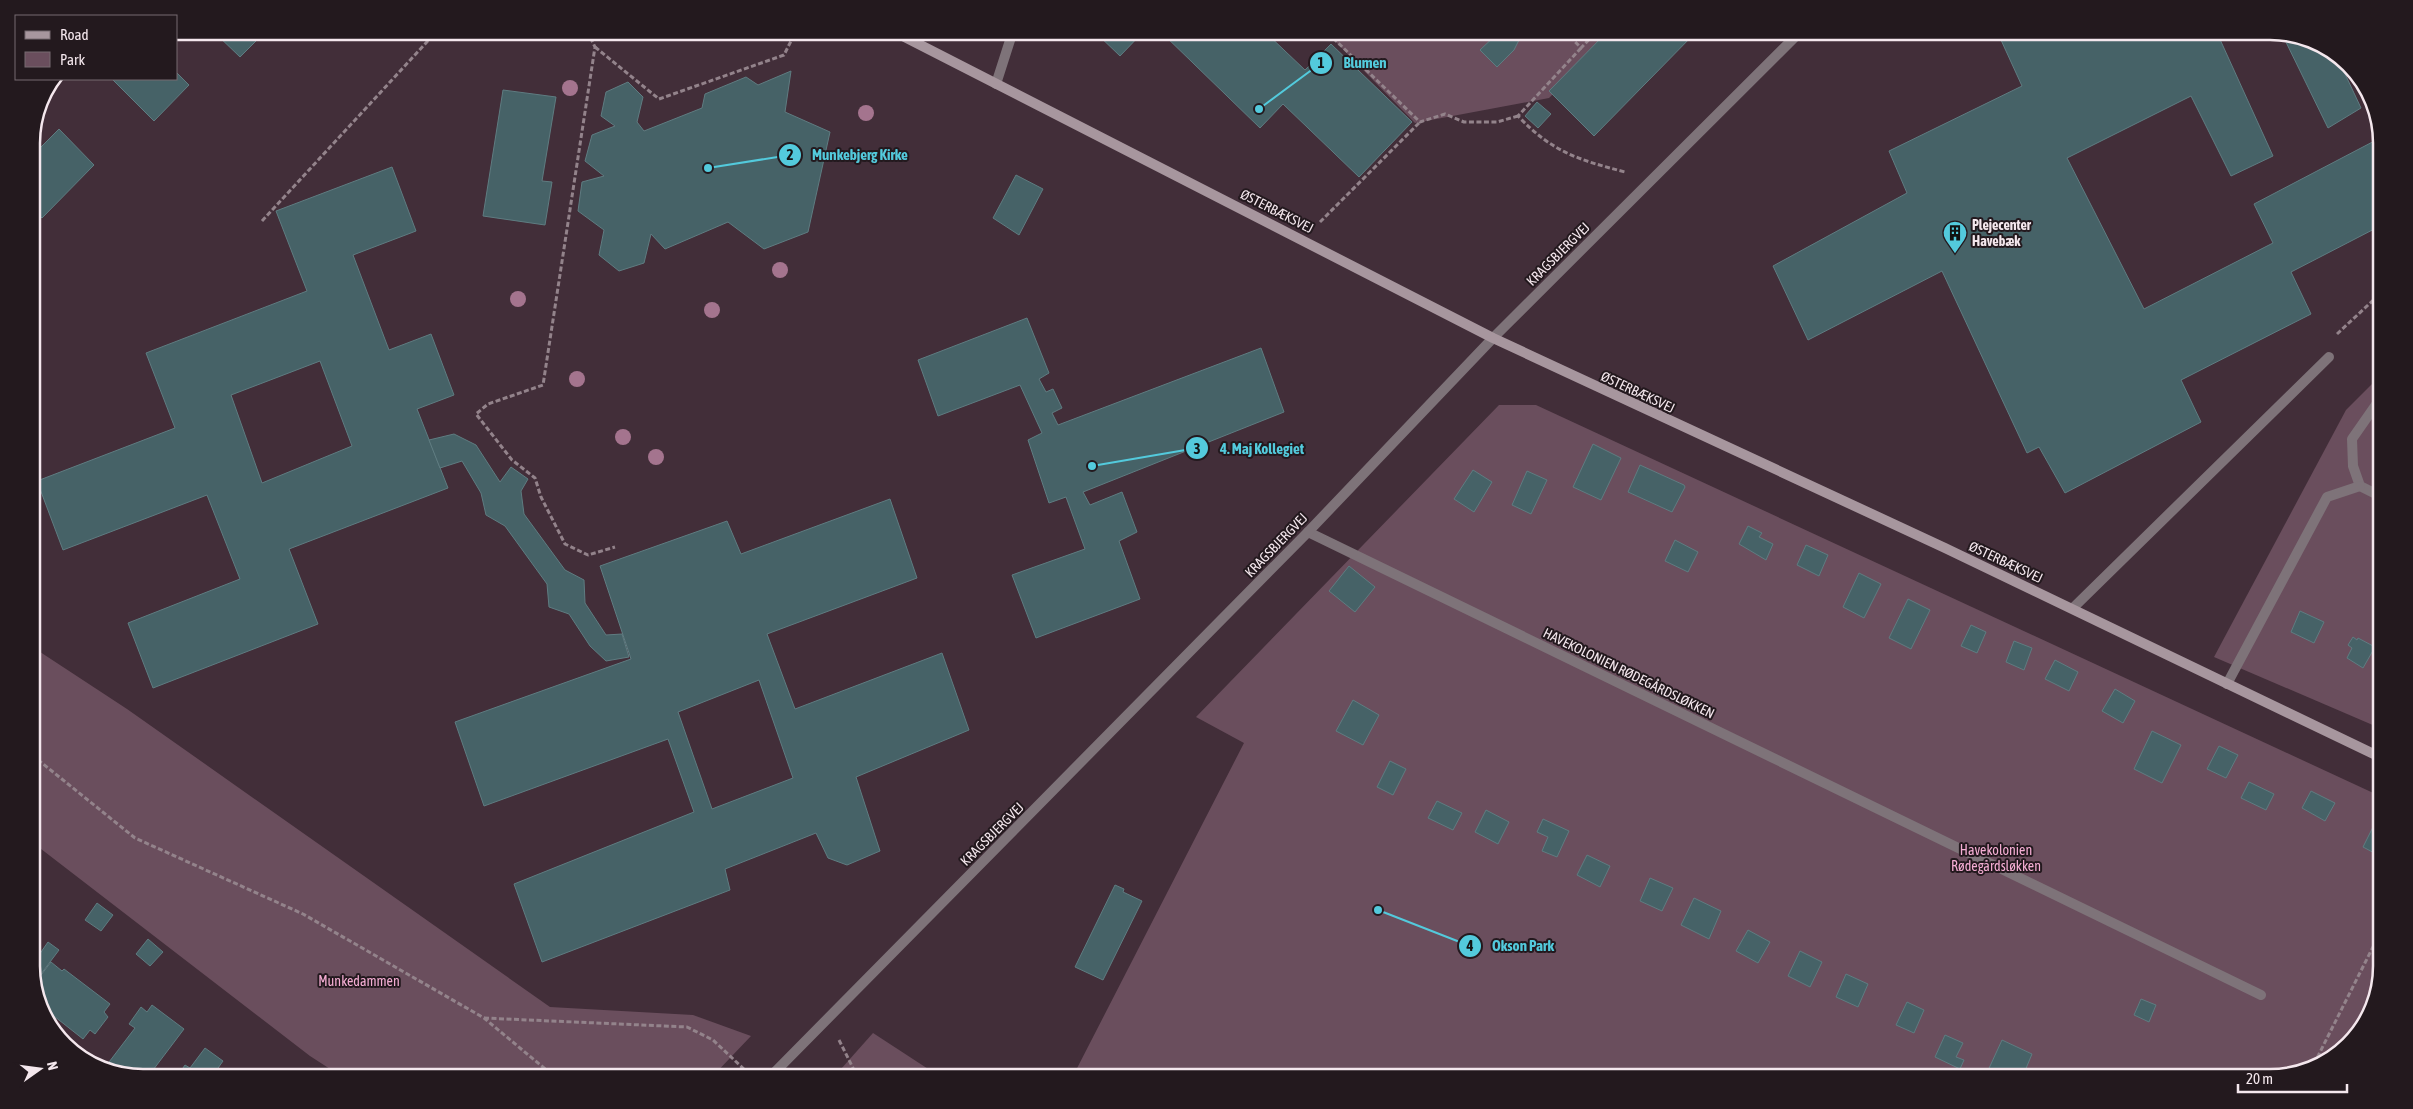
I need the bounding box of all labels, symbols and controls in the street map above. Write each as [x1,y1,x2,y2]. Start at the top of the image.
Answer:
legend [15,15,178,80]
text: Road [60,26,89,43]
callout: Blumen [1308,48,1396,78]
text: Park [60,51,85,68]
text: 1 [1317,54,1325,71]
text: Blumen [1343,54,1387,71]
callout: Munkebjerg Kirke [777,140,918,170]
text: 2 [786,146,794,163]
text: Munkebjerg Kirke [812,146,908,163]
street label: ØSTERBÆKSVEJ [1238,186,1316,236]
place label: Plejecenter Havebæk [1972,217,2032,249]
street label: KRAGSBJERGVEJ [1523,219,1593,289]
building icon: Plejecenter Havebæk [1942,220,1968,254]
street label: ØSTERBÆKSVEJ [1599,368,1677,416]
callout: 4. Maj Kollegiet [1185,433,1314,463]
text: 3 [1193,440,1201,457]
text: 4. Maj Kollegiet [1219,440,1305,457]
street label: KRAGSBJERGVEJ [1242,510,1310,580]
street label: ØSTERBÆKSVEJ [1967,538,2045,586]
street label: HAVEKOLONIEN RØDEGÅRDSLØKKEN [1541,624,1718,722]
street label: KRAGSBJERGVEJ [957,799,1027,869]
park label: Havekolonien Rødegårdsløkken [1951,842,2041,874]
callout: Okson Park [1457,931,1564,961]
text: 4 [1465,937,1474,954]
text: Okson Park [1492,937,1554,954]
park label: Munkedammen [318,973,400,989]
north arrow [15,1044,65,1094]
text: N [44,1060,61,1072]
scale bar [2238,1062,2347,1094]
text: 20 m [2246,1070,2273,1087]

